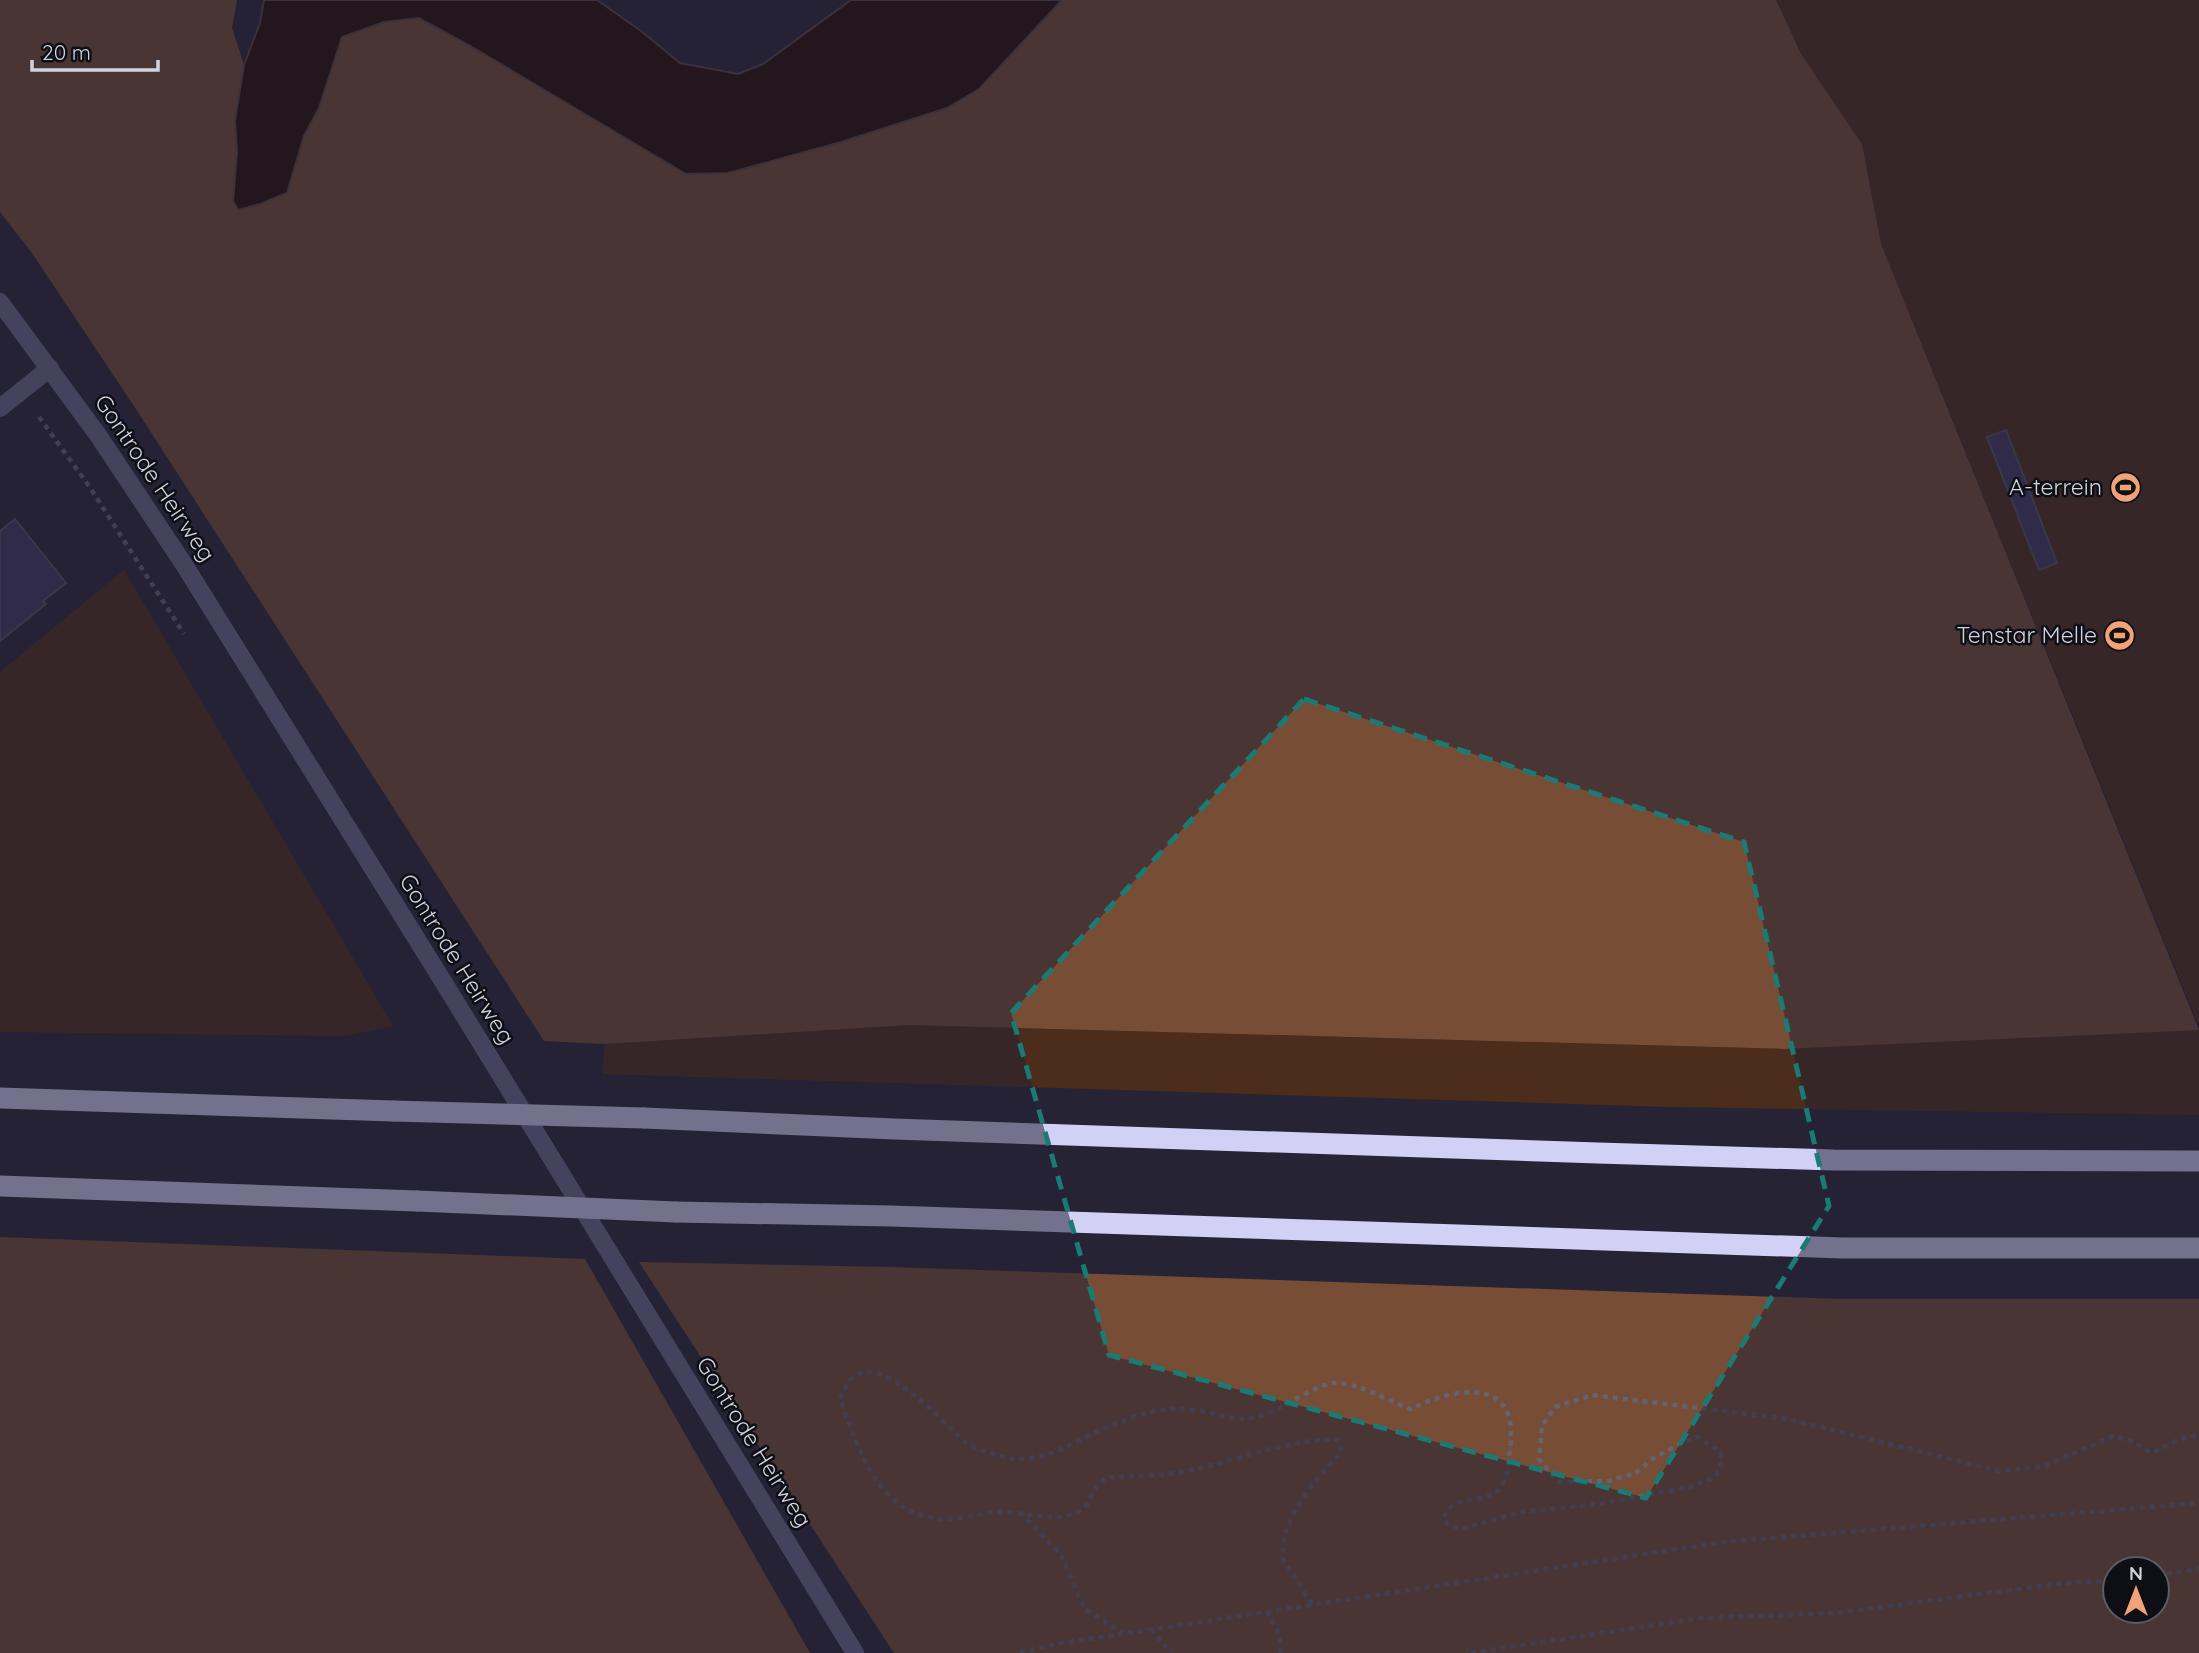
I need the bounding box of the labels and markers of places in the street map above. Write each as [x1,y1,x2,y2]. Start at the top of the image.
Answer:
sports icon: A-terrein [2108,470,2142,504]
place label: A-terrein [2009,472,2102,501]
sports icon: Tenstar Melle [2103,618,2137,652]
place label: Tenstar Melle [1957,620,2097,649]

